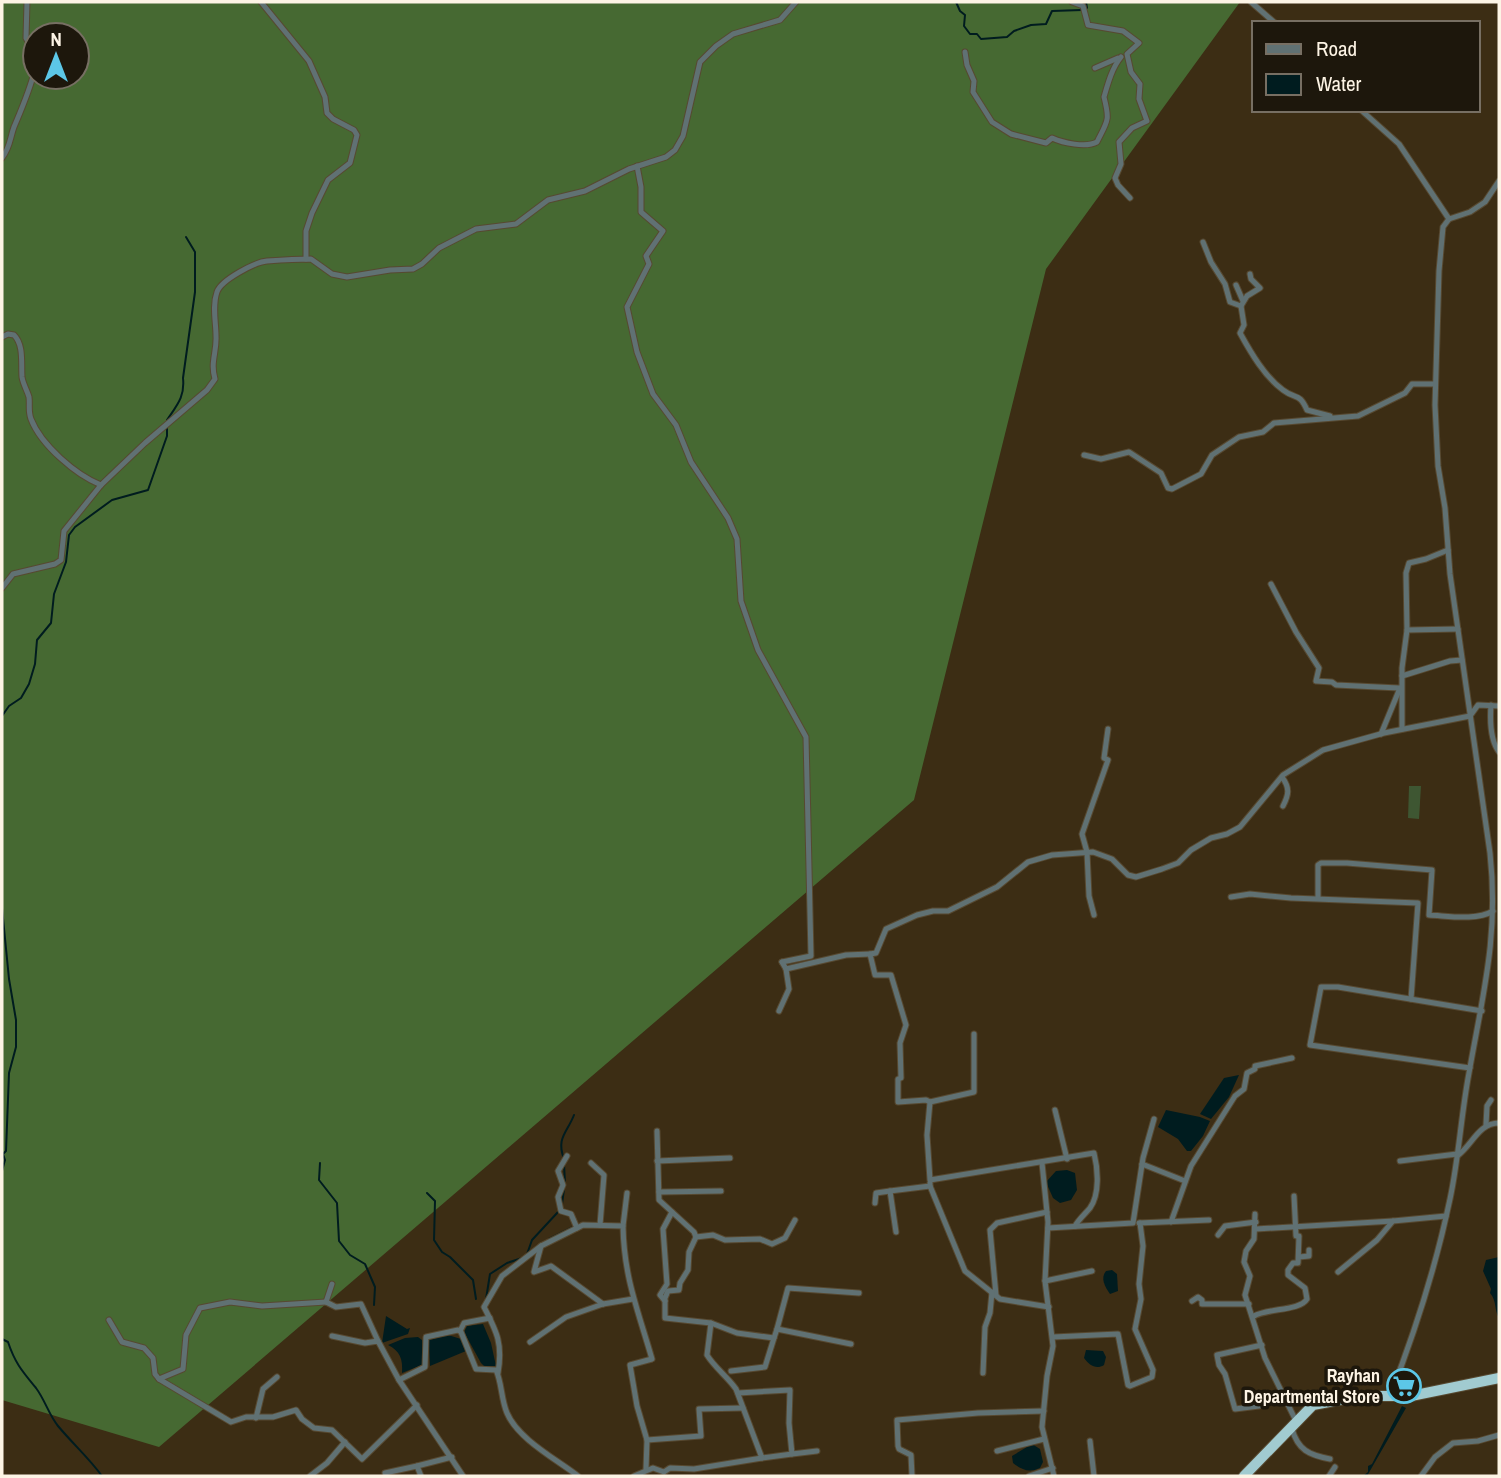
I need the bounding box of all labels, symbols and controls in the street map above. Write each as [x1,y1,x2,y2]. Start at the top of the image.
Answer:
north arrow [21,21,91,91]
legend [1252,21,1480,112]
text: N [50,26,62,52]
text: Road [1316,34,1357,63]
text: Water [1316,69,1362,98]
place label: Rayhan Departmental Store [1244,1363,1380,1409]
supermarket icon: Rayhan Departmental Store [1385,1367,1423,1405]

